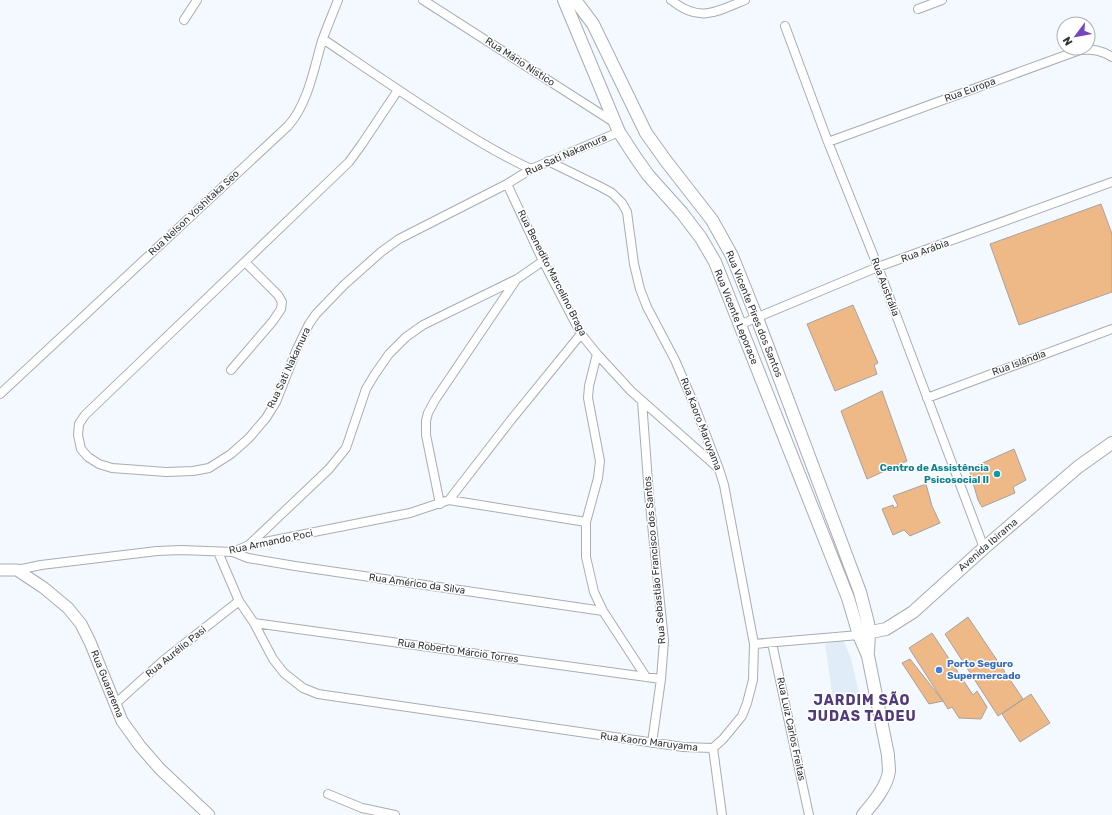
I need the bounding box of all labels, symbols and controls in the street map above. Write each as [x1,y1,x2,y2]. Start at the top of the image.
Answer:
north arrow [1056,16,1096,56]
text: N [1060,34,1076,48]
street label: Rua Mário Nistico [483,35,557,89]
street label: Rua Europa [943,75,997,105]
street label: Rua Sati Nakamura [523,132,609,178]
street label: Rua Nelson Yoshitaka Seo [146,168,242,258]
street label: Rua Benedito Marcelino Braga [515,208,589,338]
street label: Rua Arábia [899,237,951,265]
street label: Rua Vicente Pires dos Santos [723,249,785,379]
street label: Rua Austrália [868,256,902,318]
street label: Rua Vicente Leporace [711,268,761,367]
street label: Rua Sati Nakamura [265,325,313,411]
street label: Rua Islândia [991,348,1047,378]
street label: Rua Kaoro Maruyama [678,376,724,472]
place label: Centro de Assistência Psicosocial II [880,462,989,486]
marker: Centro de Assistência Psicosocial II [992,469,1002,479]
street label: Rua Sebastião Francisco dos Santos [642,476,668,644]
street label: Avenida Ibirama [956,516,1020,574]
street label: Rua Armando Poci [228,527,314,557]
street label: Rua Américo da Silva [368,571,466,597]
street label: Rua Aurélio Pasi [143,624,209,680]
street label: Rua Roberto Márcio Torres [397,637,519,665]
street label: Rua Guararema [88,648,126,720]
place label: Porto Seguro Supermercado [947,658,1021,682]
marker: Porto Seguro Supermercado [934,665,944,675]
street label: Rua Luiz Carlos Freitas [774,676,808,782]
district label: JARDIM SÃO JUDAS TADEU [807,691,917,725]
street label: Rua Kaoro Maruyama [600,730,698,754]

